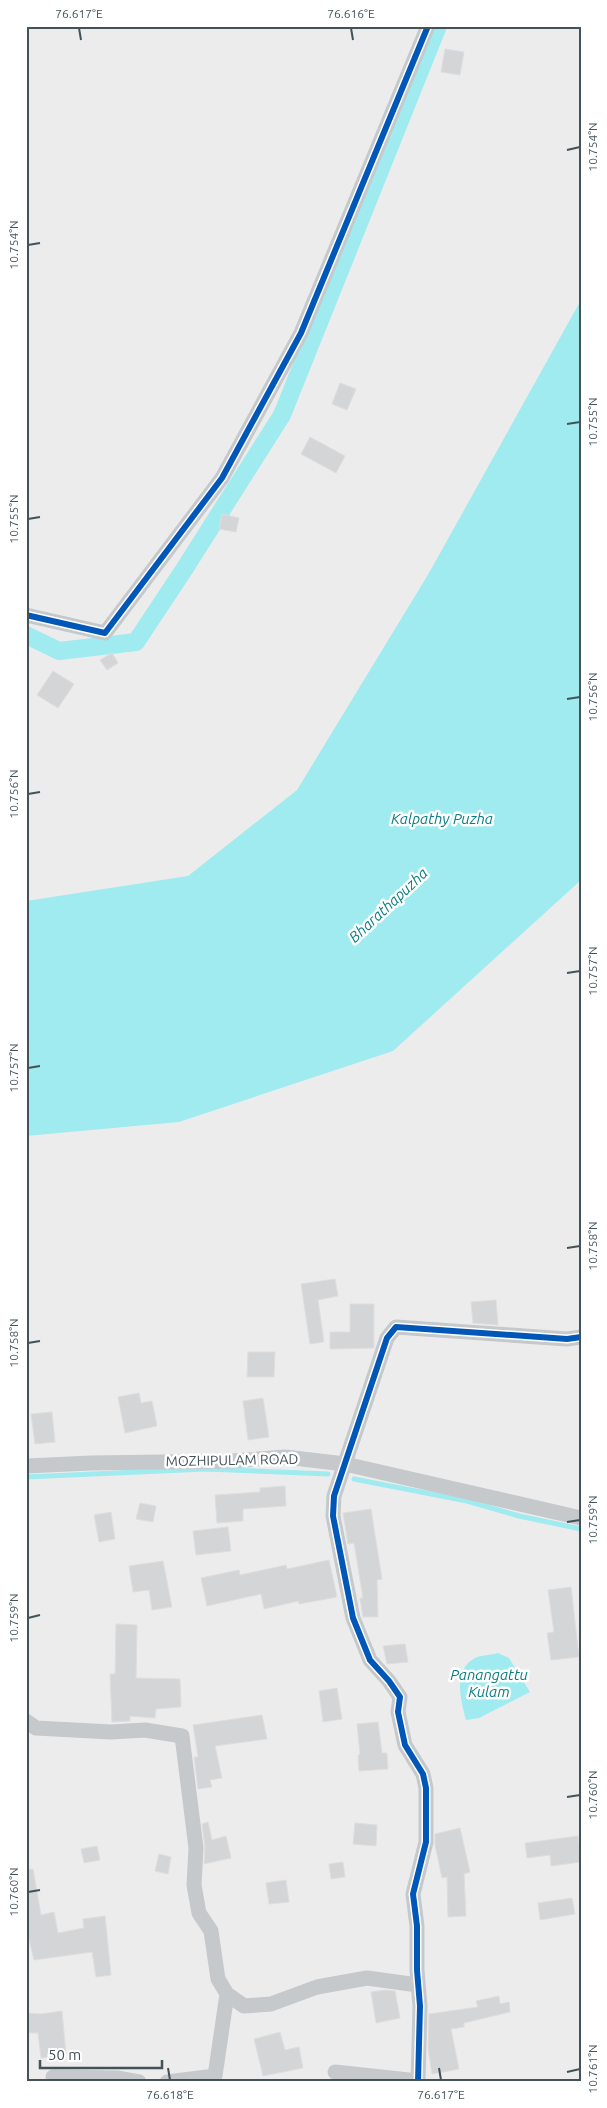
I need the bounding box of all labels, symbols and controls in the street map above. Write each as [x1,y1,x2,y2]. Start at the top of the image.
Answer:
text: 76.617°E [55,7,103,20]
text: 76.616°E [327,7,375,20]
text: 10.754°N [586,122,599,172]
text: 10.754°N [7,220,20,270]
text: 10.755°N [586,397,599,447]
text: 10.755°N [7,494,20,544]
text: 10.756°N [586,672,599,722]
text: 10.756°N [7,769,20,819]
water label: Kalpathy Puzha [391,810,493,827]
water label: Bharathapuzha [345,864,431,946]
text: 10.757°N [586,946,599,996]
text: 10.757°N [7,1043,20,1093]
text: 10.758°N [586,1221,599,1271]
text: 10.758°N [7,1318,20,1368]
street label: MOZHIPULAM ROAD [166,1451,299,1469]
text: 10.759°N [586,1495,599,1545]
text: 10.759°N [7,1593,20,1643]
water label: Panangattu Kulam [450,1666,528,1700]
text: 10.760°N [586,1770,599,1820]
text: 10.760°N [7,1867,20,1917]
scale bar [40,2038,162,2070]
text: 10.761°N [586,2044,599,2094]
text: 50 m [48,2046,81,2063]
text: 76.618°E [146,2088,194,2101]
text: 76.617°E [417,2088,465,2101]

